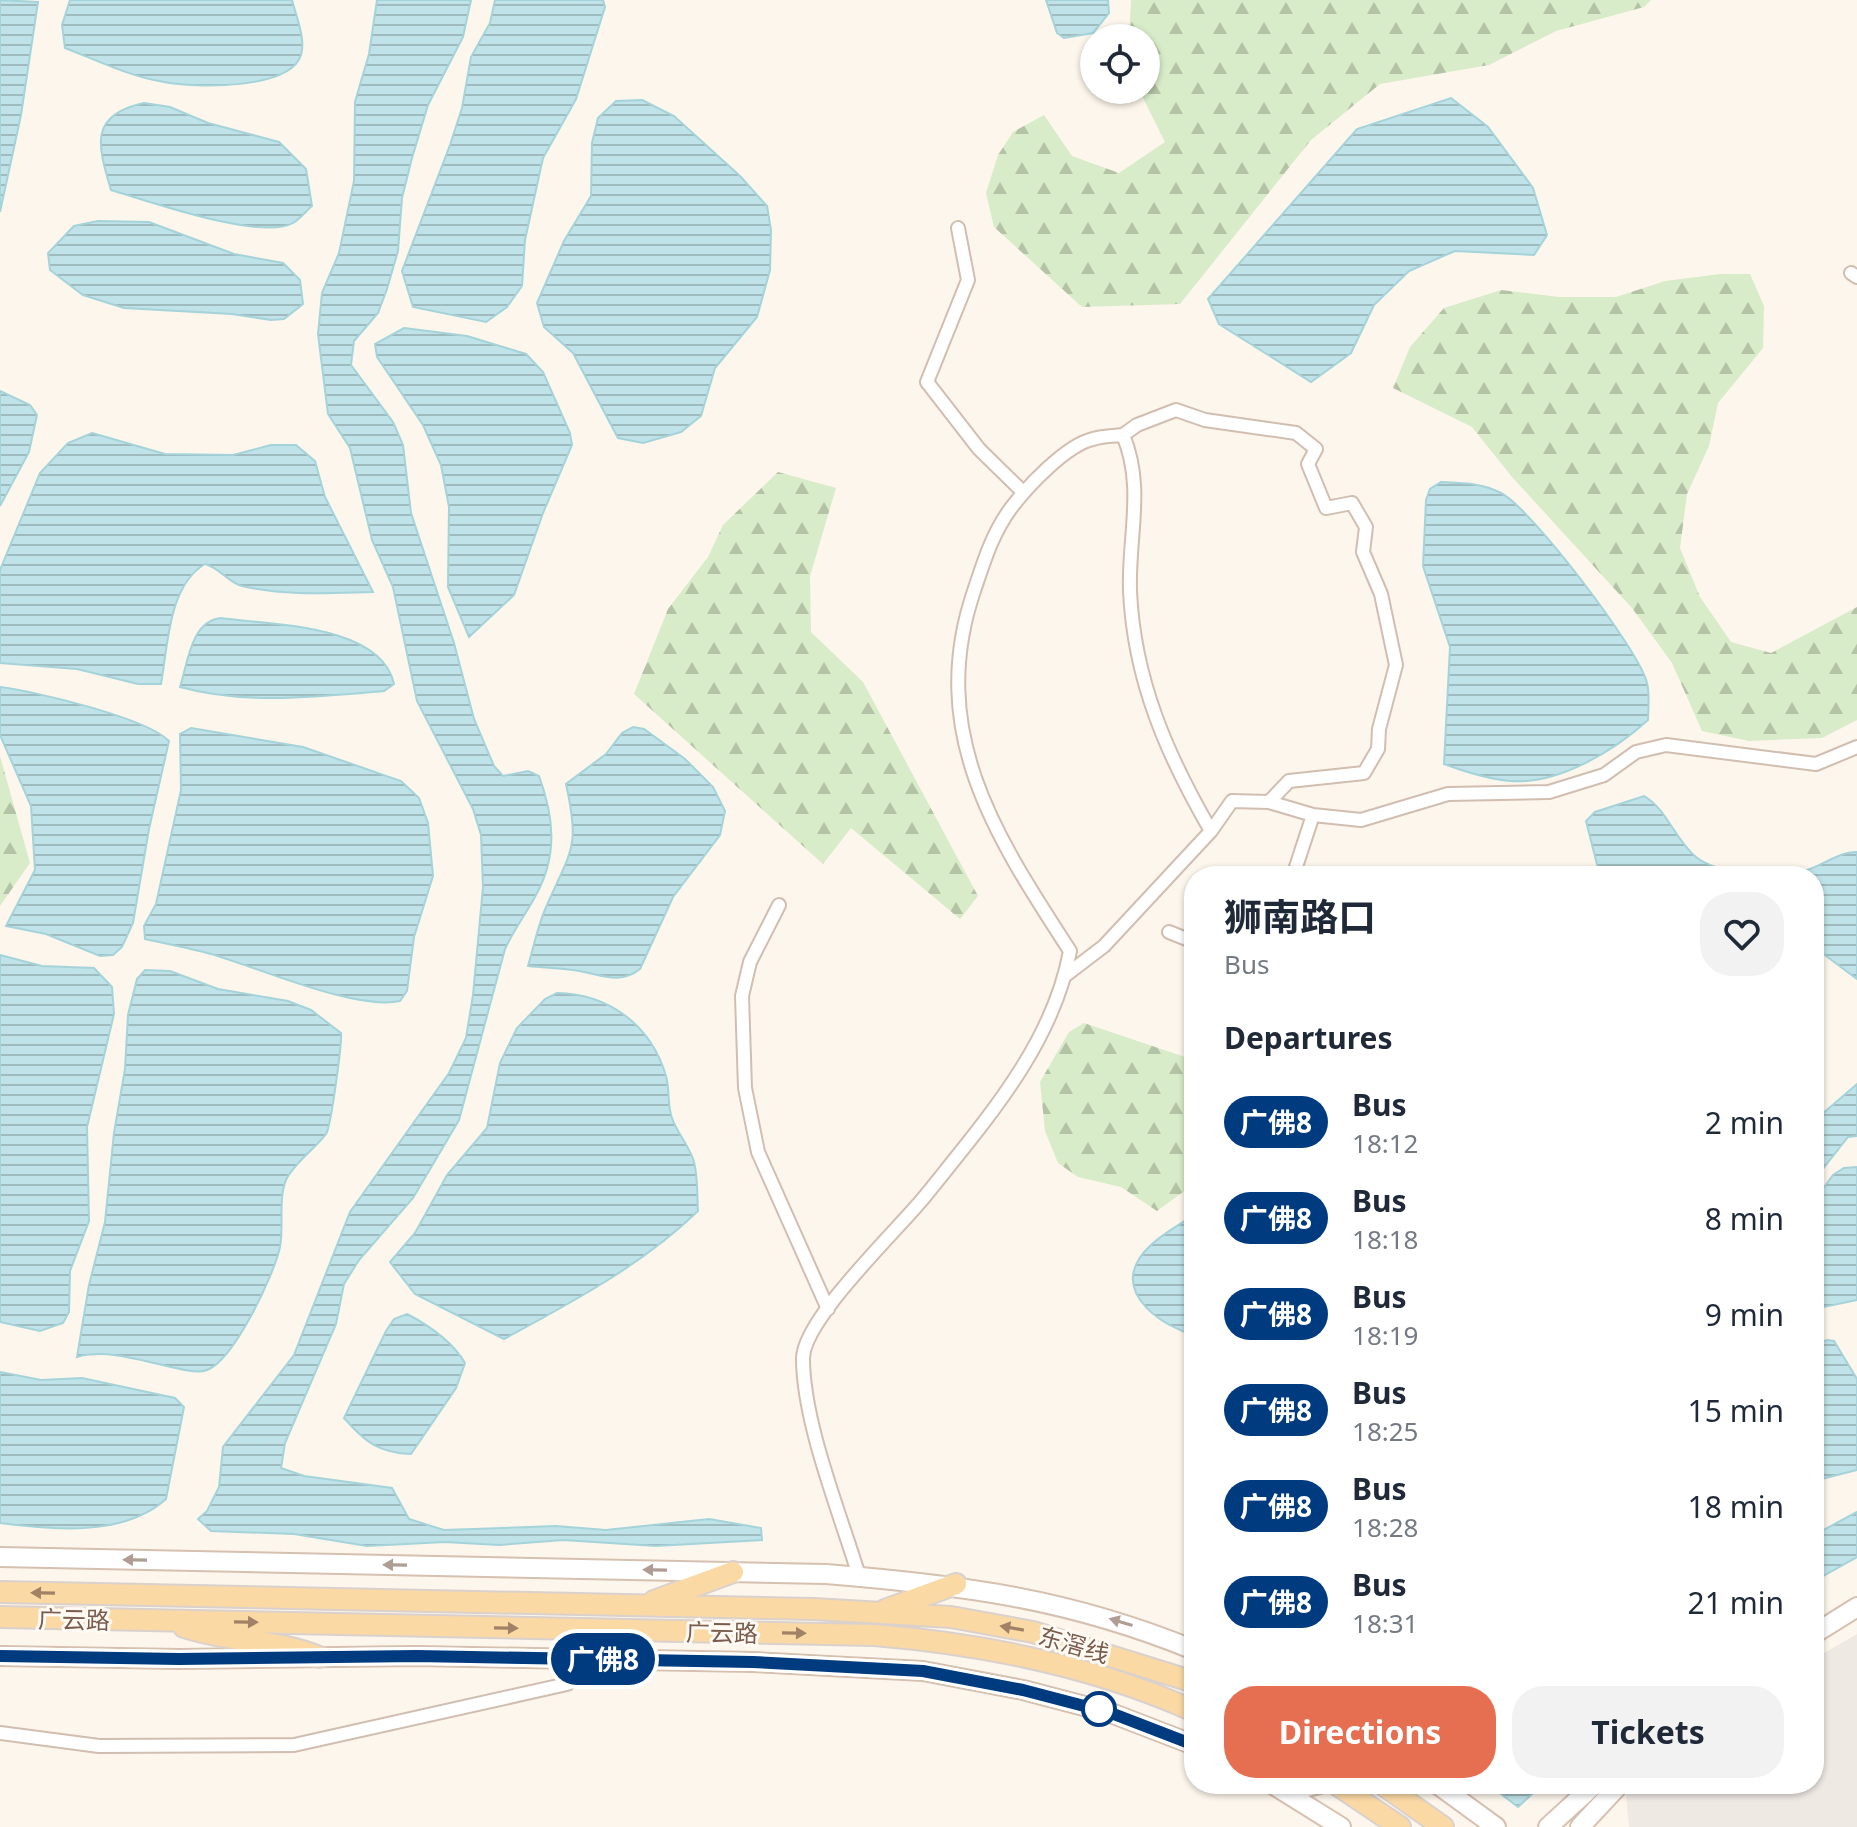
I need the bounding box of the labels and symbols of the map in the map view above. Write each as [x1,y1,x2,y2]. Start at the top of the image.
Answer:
one-way arrow [122,1554,147,1566]
one-way arrow [382,1559,407,1571]
one-way arrow [642,1564,667,1576]
one-way arrow [30,1587,55,1599]
street label: 广云路 [38,1602,110,1636]
street label: 广云路 [686,1615,758,1649]
one-way arrow [1109,1615,1133,1628]
one-way arrow [234,1616,259,1629]
street label: 东滘线 [1035,1618,1113,1670]
one-way arrow [494,1621,519,1634]
one-way arrow [999,1622,1024,1634]
one-way arrow [782,1627,807,1640]
line badge: 广佛8 [557,1633,649,1685]
unlabelled marker [1082,1692,1116,1726]

